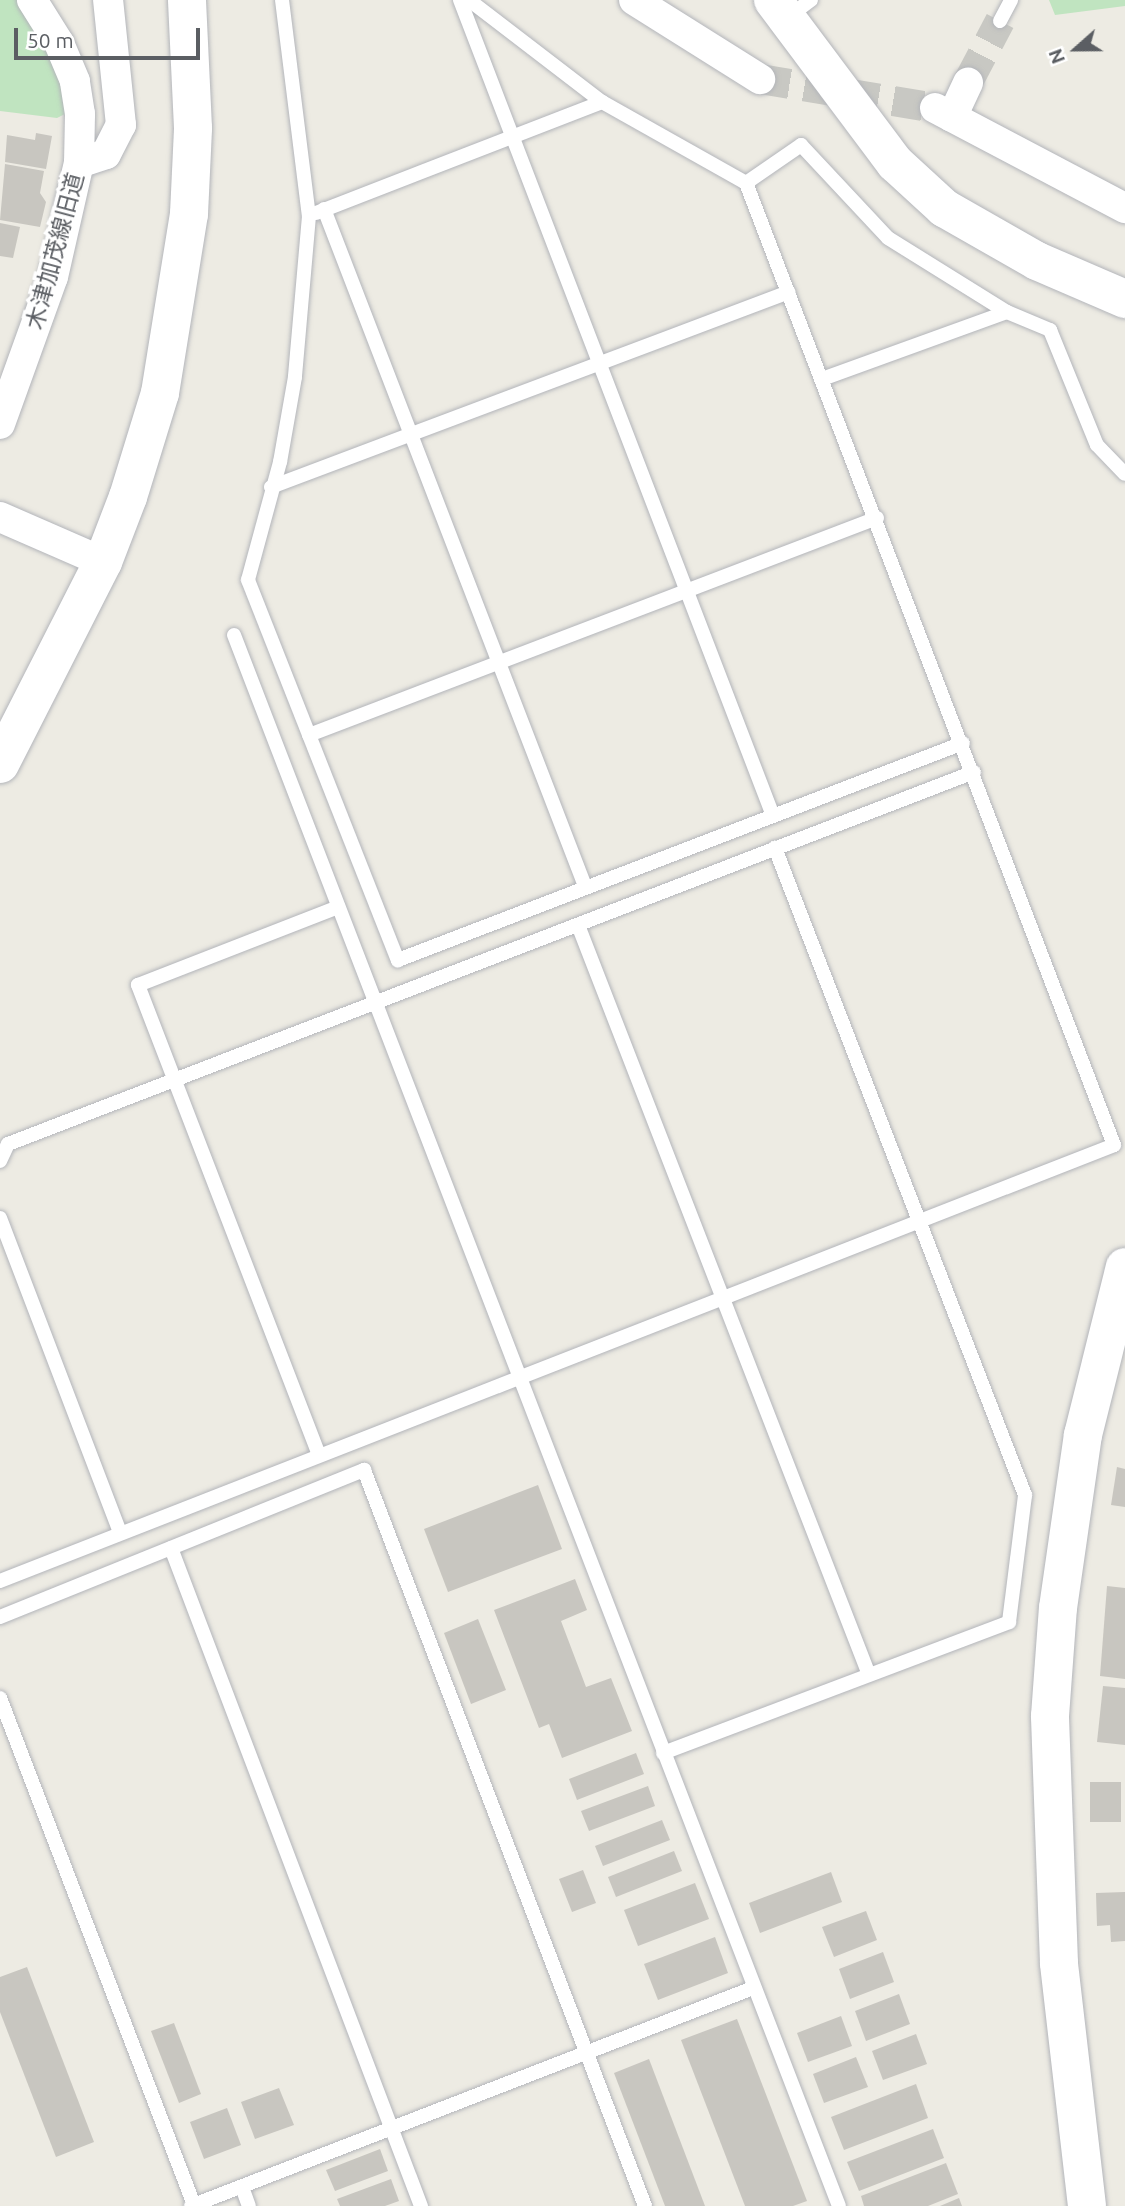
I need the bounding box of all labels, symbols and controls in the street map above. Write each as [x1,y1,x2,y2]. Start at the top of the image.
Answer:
scale bar [18,14,203,58]
north arrow [1041,14,1111,84]
text: 50 m [27,28,74,52]
text: N [1044,46,1069,67]
street label: 木津加茂線旧道 [21,170,89,332]

